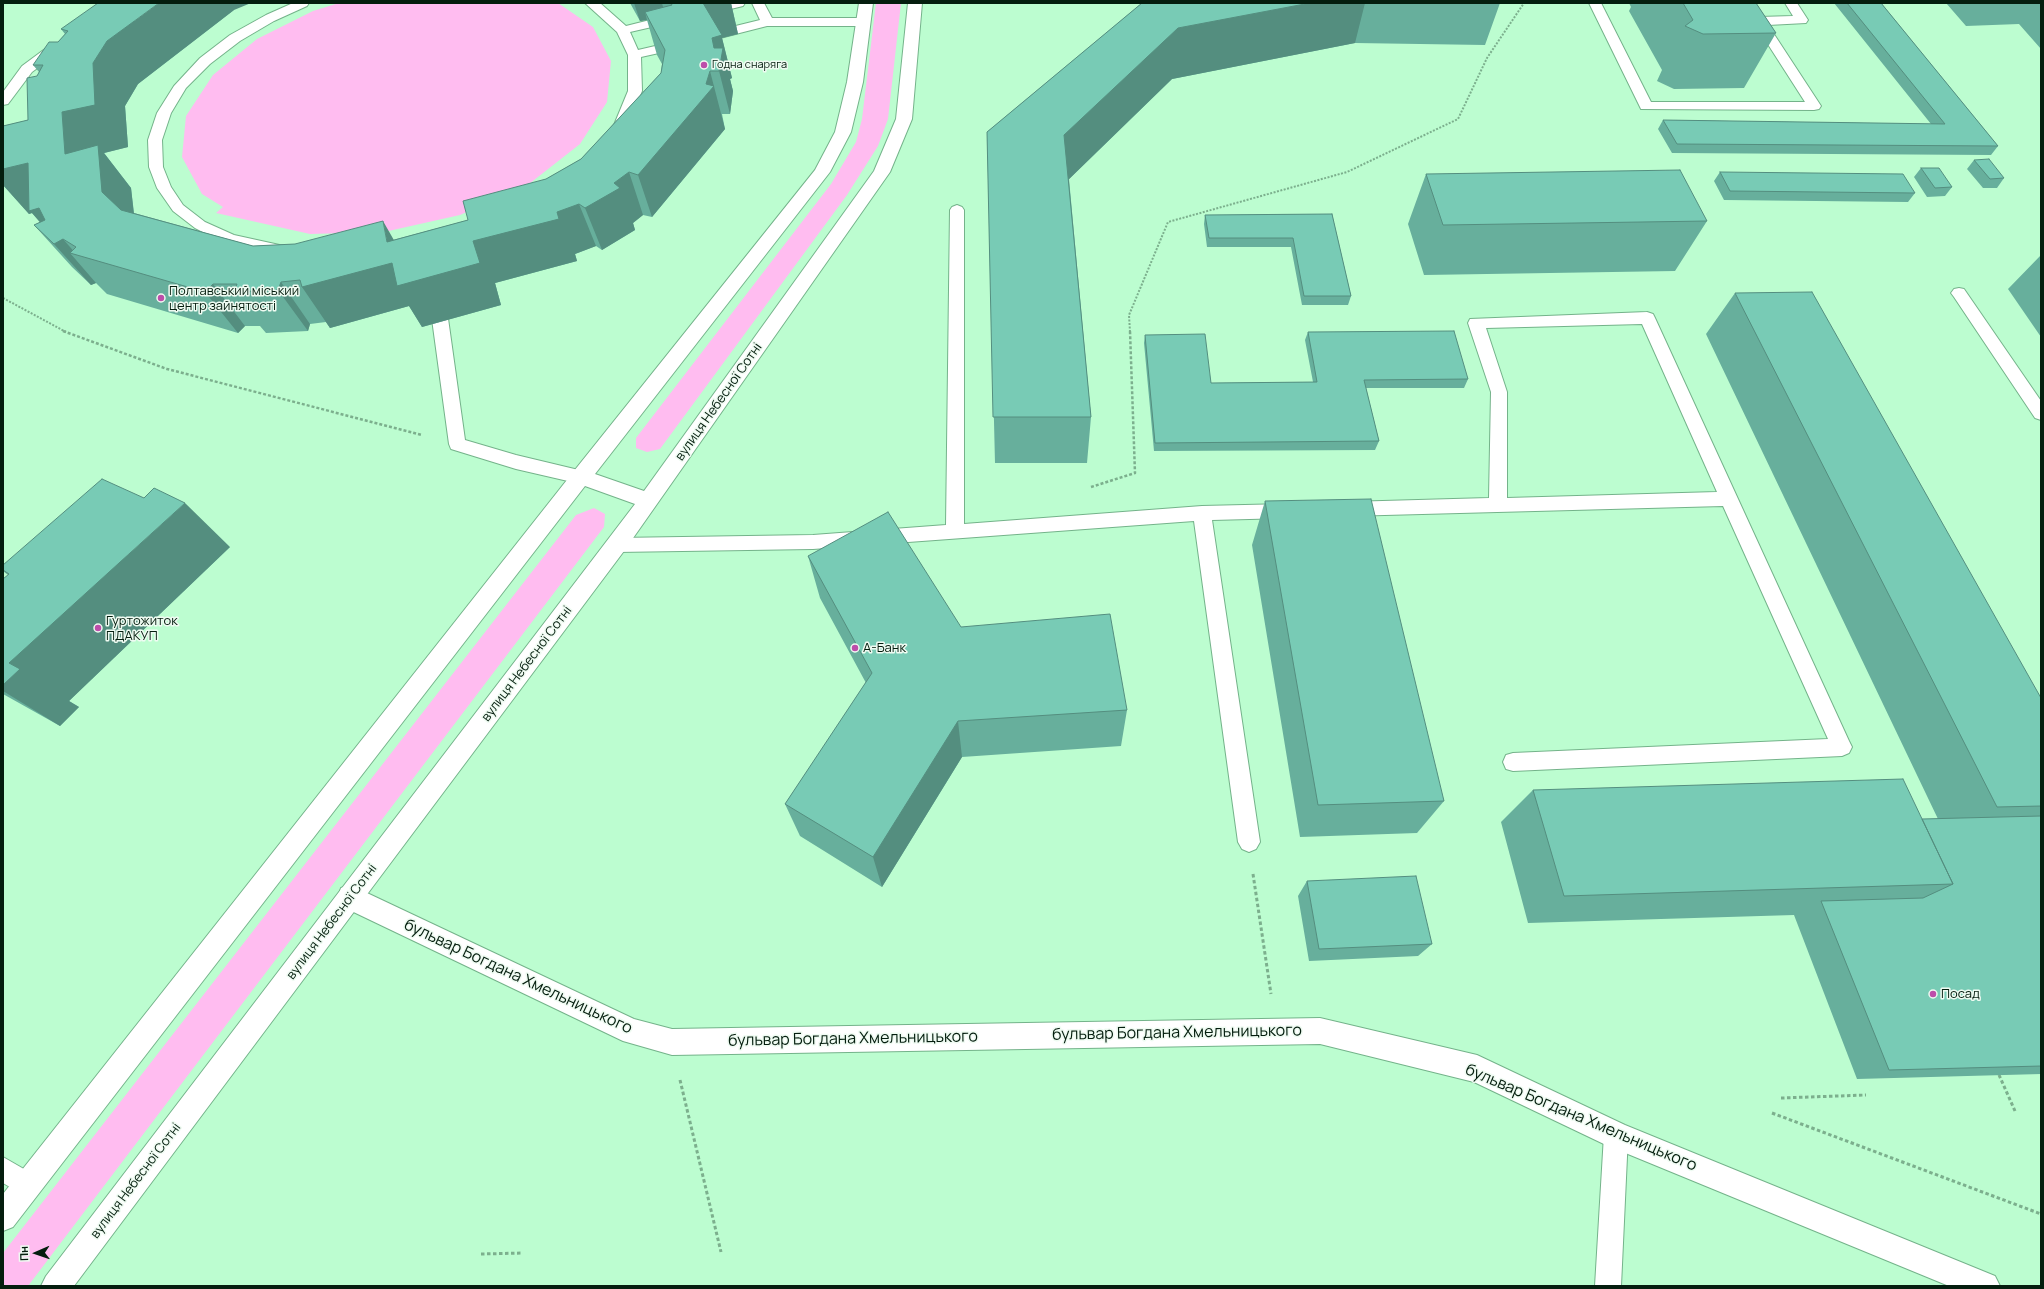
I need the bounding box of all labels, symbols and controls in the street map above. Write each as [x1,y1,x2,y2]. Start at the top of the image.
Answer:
place label: Годна снаряга [712,58,787,72]
marker: Годна снаряга [699,60,709,70]
place label: Полтавський міський центр зайнятості [169,283,299,314]
marker: Полтавський міський центр зайнятості [156,293,166,303]
street label: вулиця Небесної Сотні [672,340,766,464]
street label: вулиця Небесної Сотні [479,603,575,725]
place label: Гуртожиток ПДАКУП [106,613,178,644]
marker: Гуртожиток ПДАКУП [93,623,103,633]
place label: А-Банк [863,640,906,656]
marker: А-Банк [850,643,860,653]
street label: вулиця Небесної Сотні [284,861,380,983]
street label: бульвар Богдана Хмельницького [401,916,635,1038]
place label: Посад [1941,986,1980,1002]
marker: Посад [1928,989,1938,999]
street label: бульвар Богдана Хмельницького [1052,1021,1302,1045]
street label: бульвар Богдана Хмельницького [728,1027,978,1051]
street label: бульвар Богдана Хмельницького [1462,1060,1700,1176]
street label: вулиця Небесної Сотні [88,1120,184,1242]
north arrow [16,1233,56,1273]
text: Пн [16,1246,31,1261]

